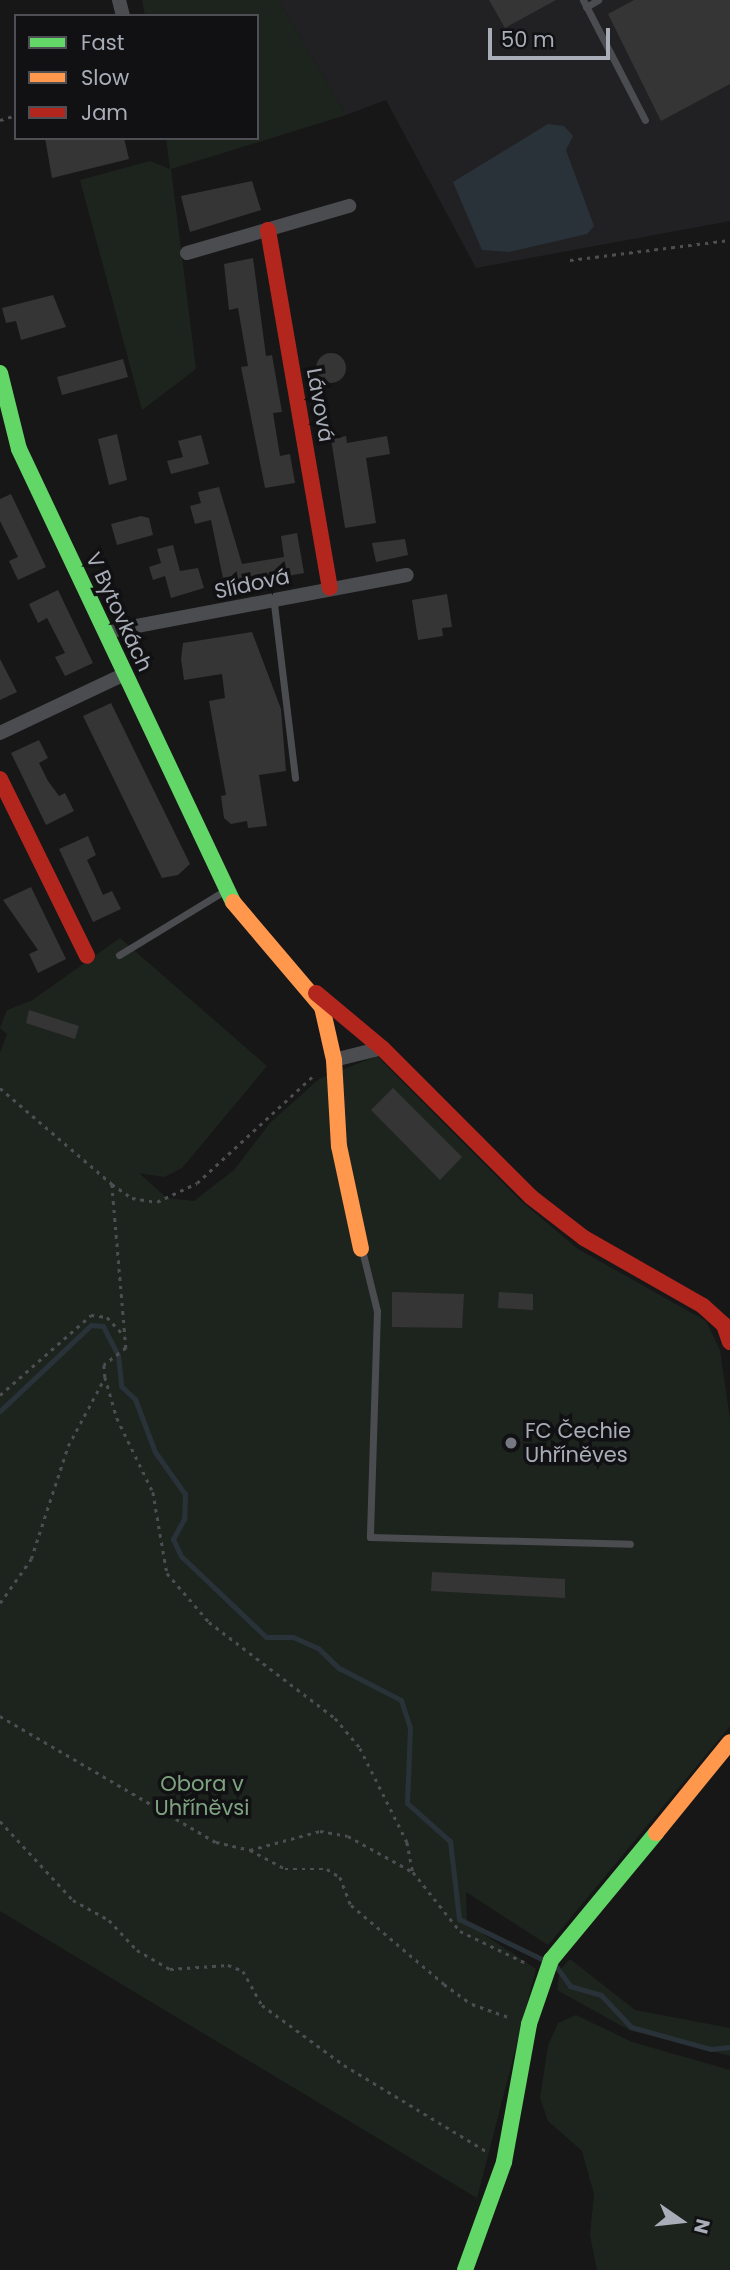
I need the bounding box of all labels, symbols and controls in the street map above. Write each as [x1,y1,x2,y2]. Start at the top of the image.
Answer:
legend [14,14,259,140]
scale bar [492,14,614,58]
text: 50 m [501,25,555,54]
text: Fast [81,28,124,57]
text: Slow [81,63,129,92]
text: Jam [81,98,128,127]
street label: Lávová [301,366,339,444]
street label: V Bytovkách [80,548,158,676]
street label: Slídová [212,564,292,604]
place label: FC Čechie Uhříněves [525,1418,631,1468]
marker: FC Čechie Uhříněves [503,1435,519,1451]
park label: Obora v Uhříněvsi [155,1771,249,1821]
north arrow [646,2186,716,2256]
text: N [687,2216,717,2236]

